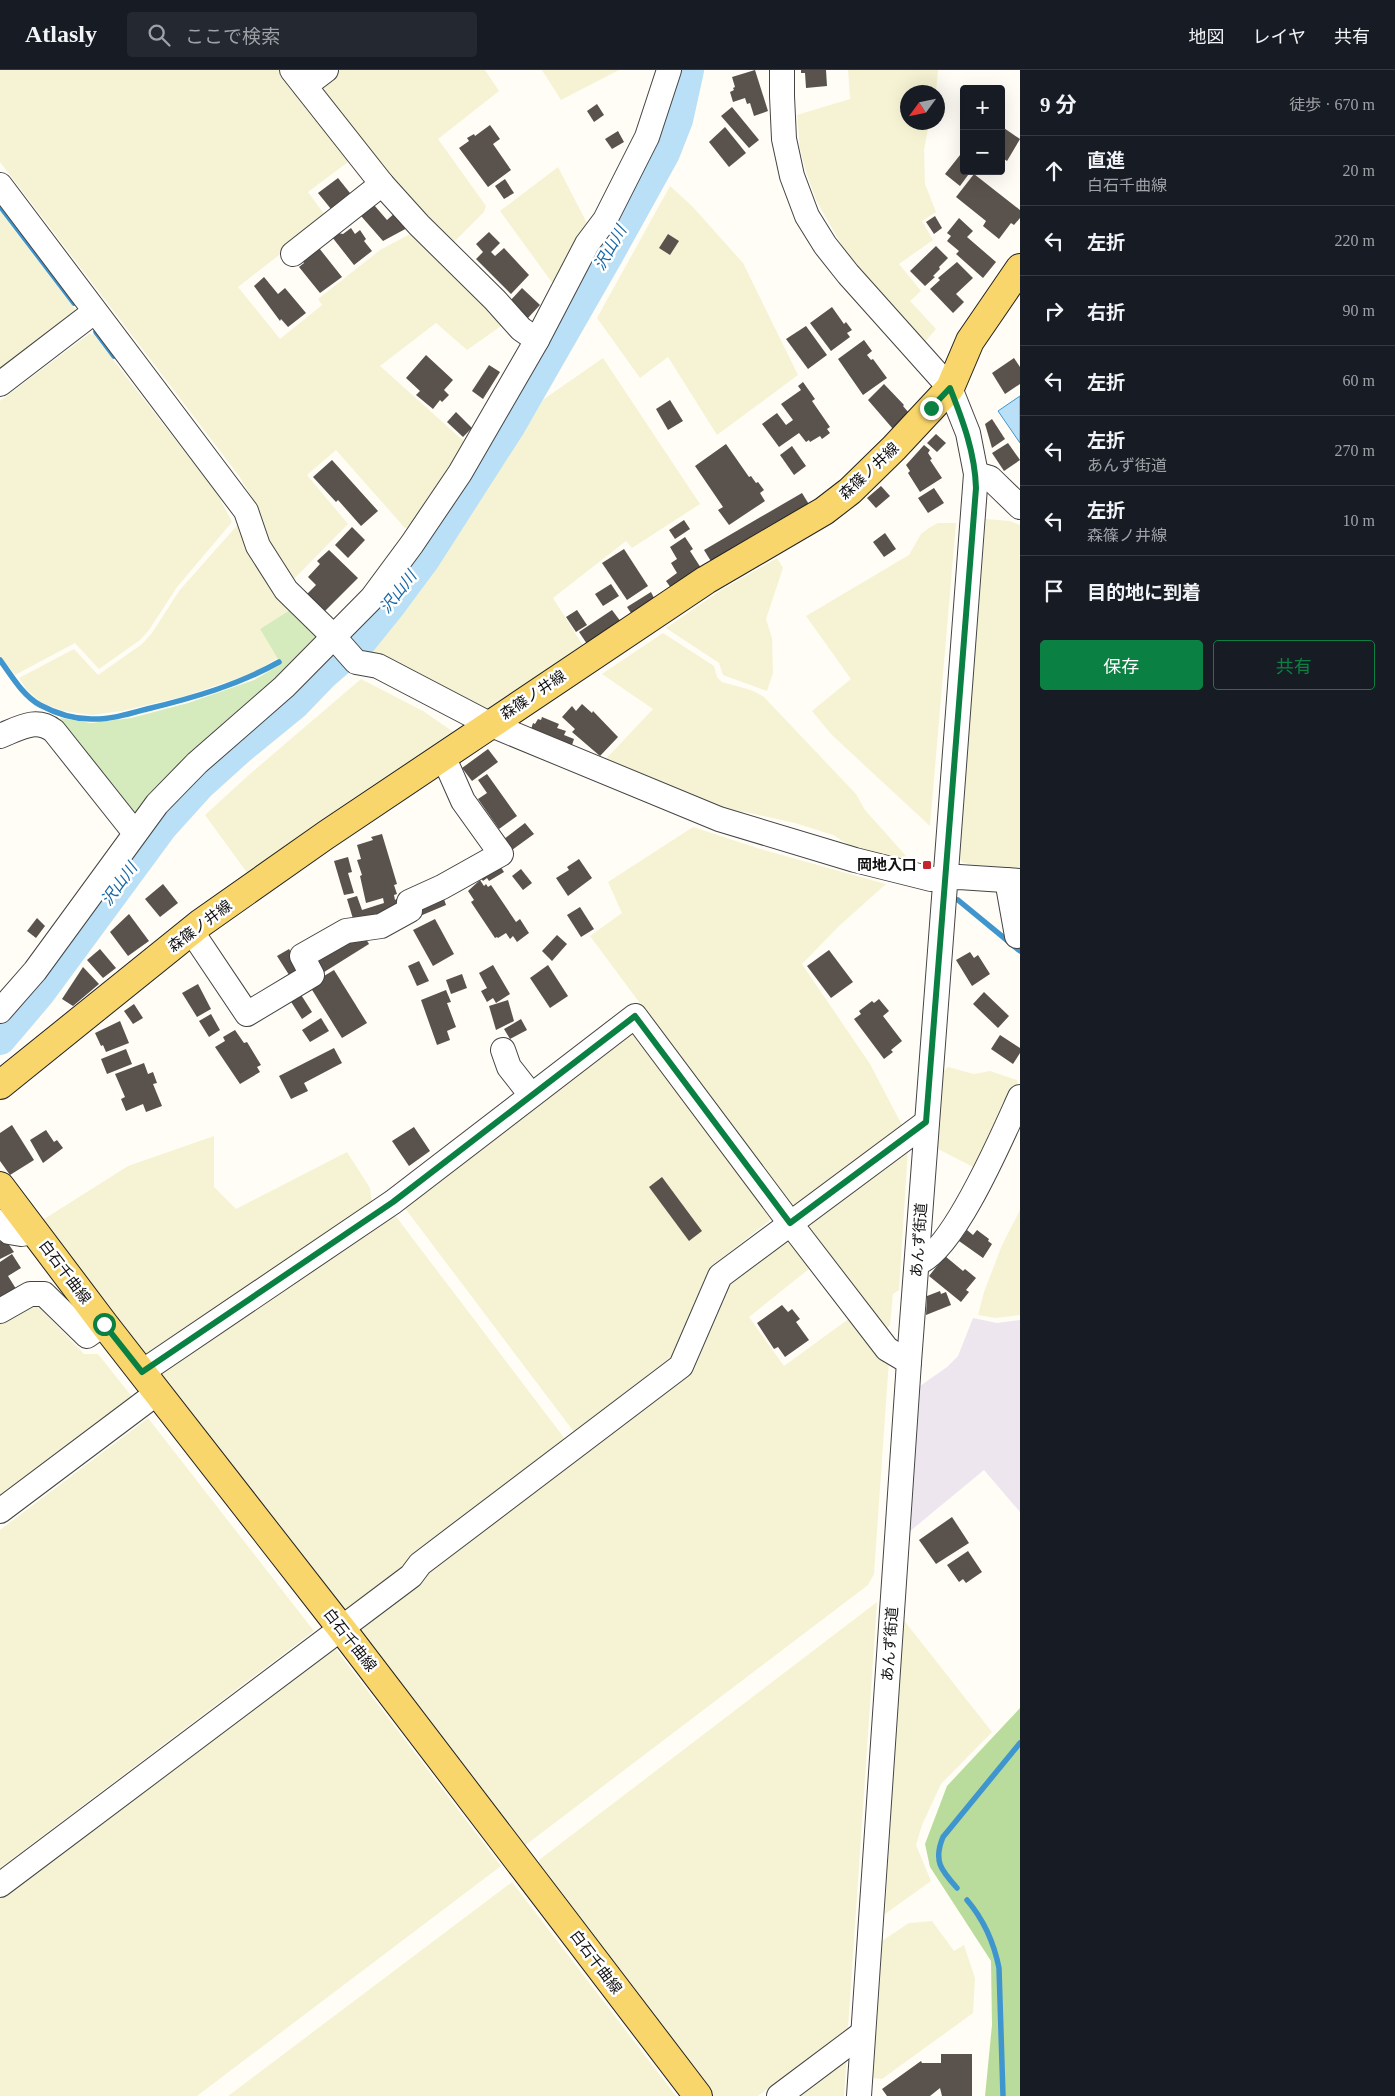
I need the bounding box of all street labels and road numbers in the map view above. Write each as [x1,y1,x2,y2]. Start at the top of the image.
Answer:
street label: 森篠ノ井線 [835,439,902,502]
street label: 森篠ノ井線 [497,667,569,723]
street label: 森篠ノ井線 [165,896,235,955]
street label: あんず街道 [908,1202,930,1278]
street label: 白石千曲線 [36,1237,94,1307]
street label: 白石千曲線 [321,1606,379,1674]
street label: あんず街道 [879,1606,901,1682]
street label: 白石千曲線 [567,1927,625,1997]

